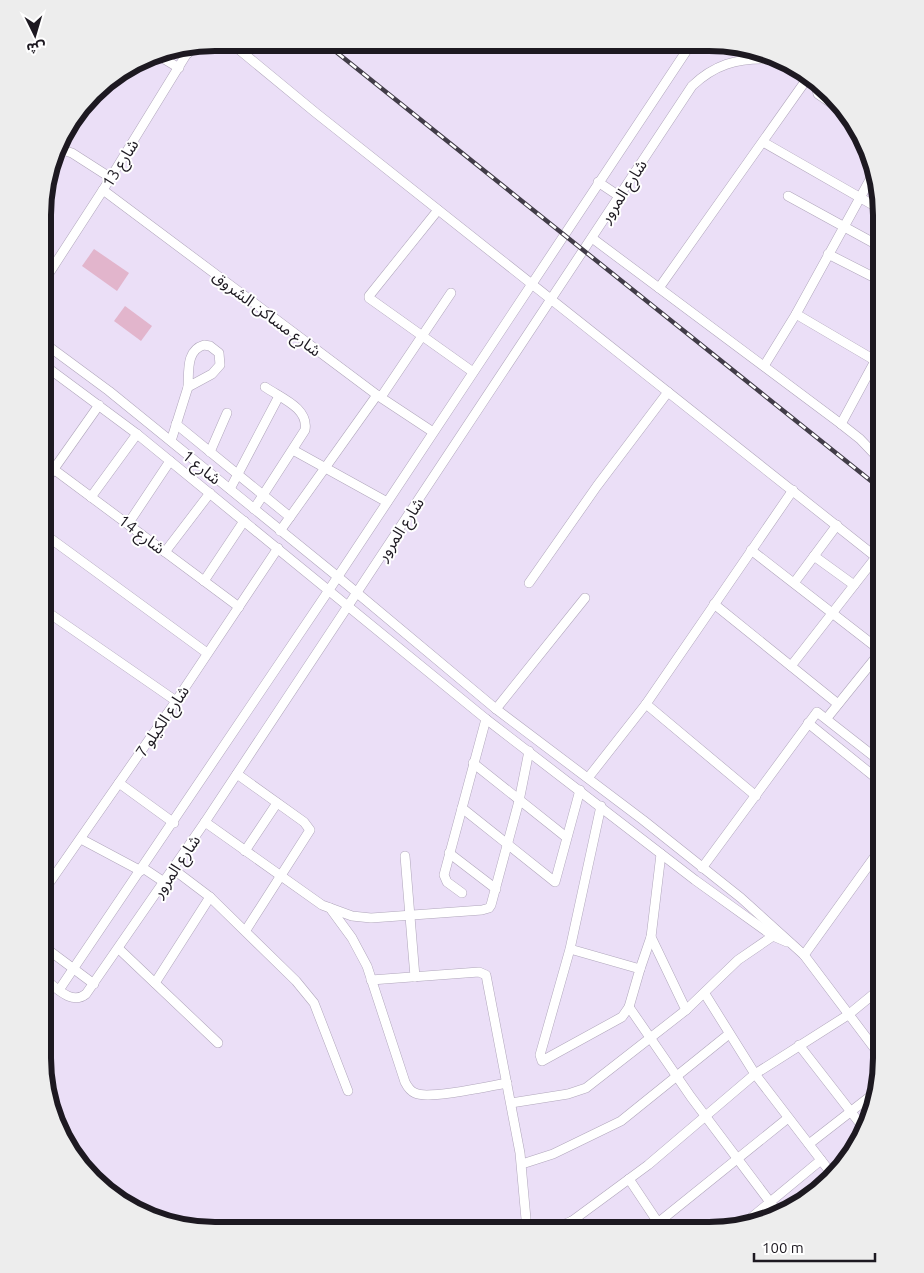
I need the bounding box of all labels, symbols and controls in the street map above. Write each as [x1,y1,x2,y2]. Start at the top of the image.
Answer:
north arrow [10,10,60,60]
text: ش [26,39,46,57]
street label: شارع 13 [98,136,145,192]
street label: شارع المرور [595,156,653,229]
street label: شارع مساكن الشروق [207,266,325,363]
street label: شارع 1 [177,446,225,491]
street label: شارع المرور [372,494,430,567]
street label: شارع 14 [113,511,169,560]
street label: شارع الكيلو 7 [132,682,196,762]
street label: شارع المرور [148,831,207,904]
scale bar [754,1230,875,1262]
text: 100 m [762,1239,804,1256]

